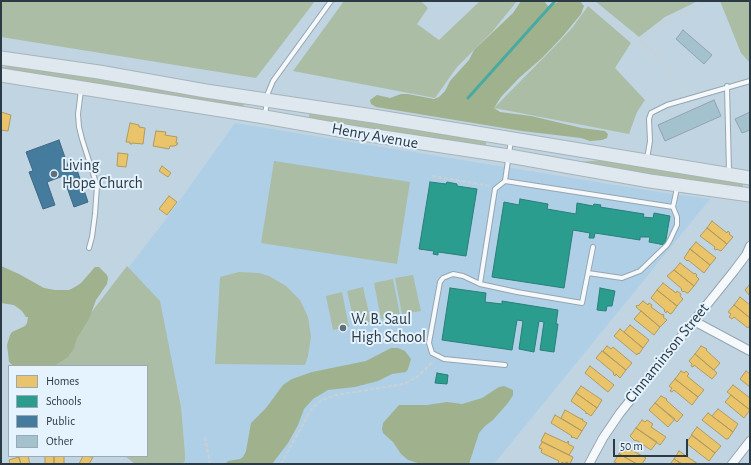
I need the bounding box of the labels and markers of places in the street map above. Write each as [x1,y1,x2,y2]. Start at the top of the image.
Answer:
place label: Living Hope Church [62,155,143,193]
marker: Living Hope Church [49,169,59,179]
place label: W. B. Saul High School [351,309,426,347]
marker: W. B. Saul High School [338,323,348,333]

